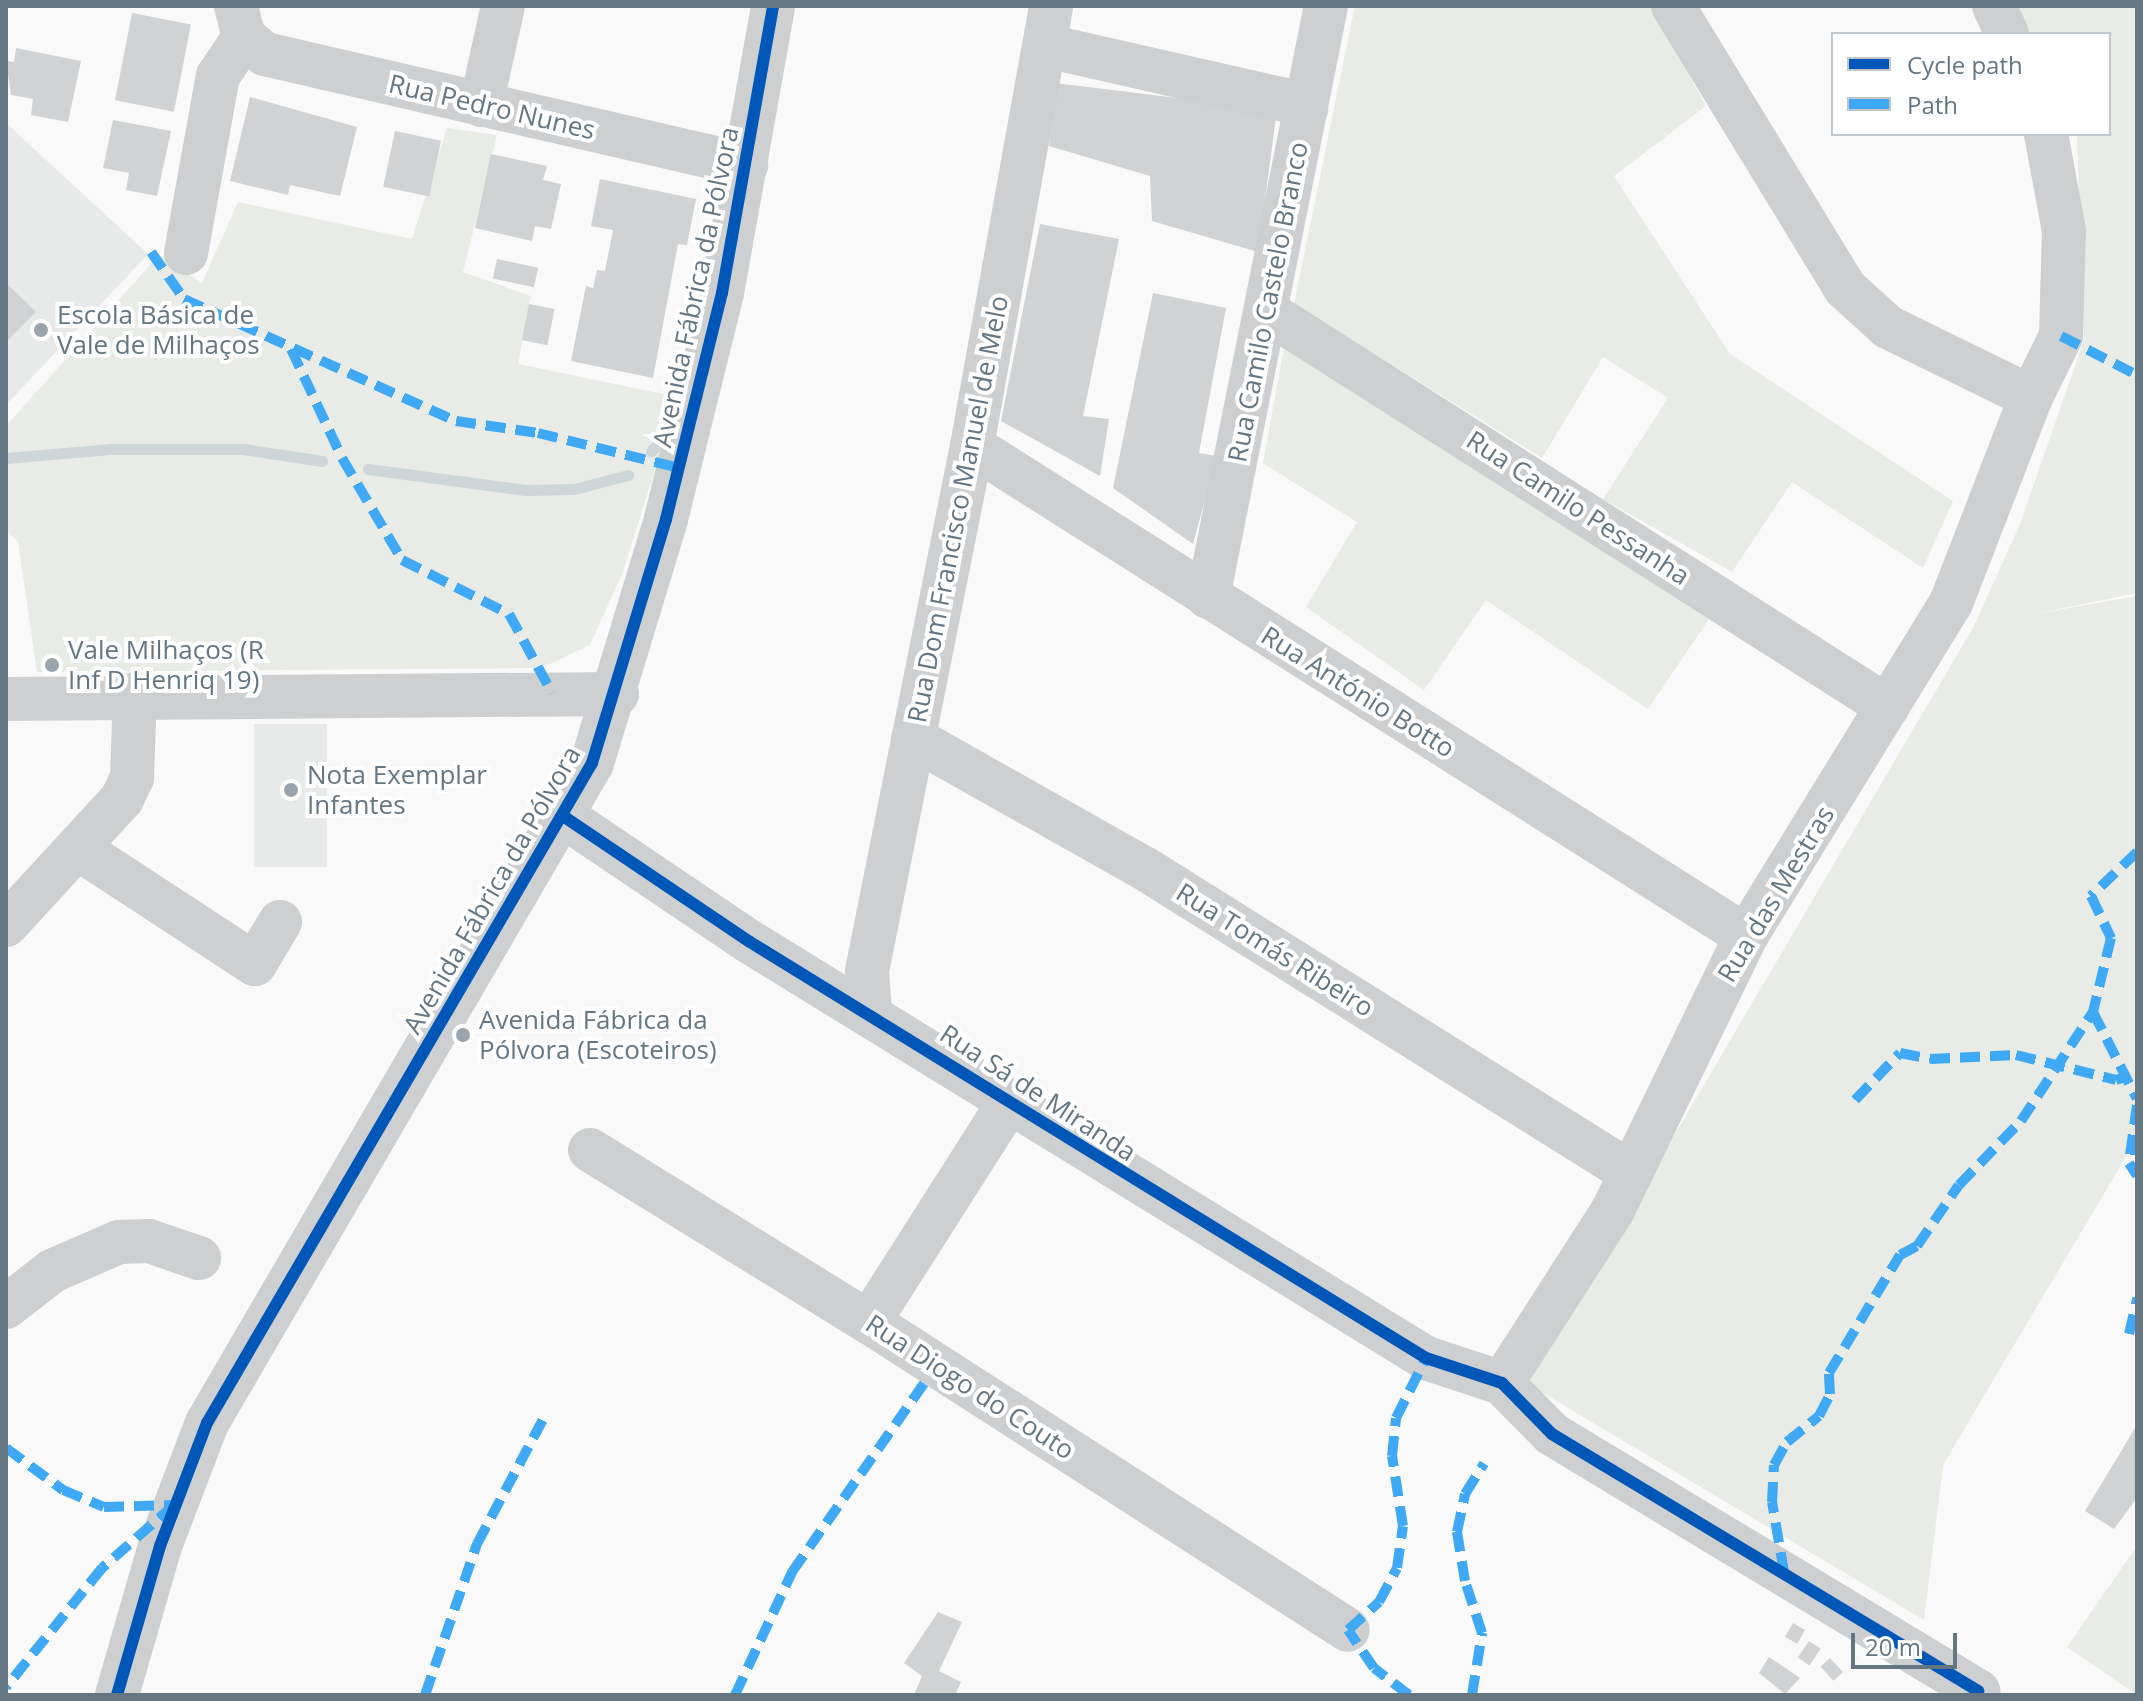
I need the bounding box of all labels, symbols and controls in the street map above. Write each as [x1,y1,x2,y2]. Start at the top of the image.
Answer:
legend [1831,32,2111,136]
text: Cycle path [1907,48,2023,81]
street label: Rua Pedro Nunes [386,68,598,146]
text: Path [1907,88,1958,121]
street label: Avenida Fábrica da Pólvora [647,124,745,450]
street label: Rua Camilo Castelo Branco [1222,139,1314,465]
street label: Rua Dom Francisco Manuel de Melo [901,293,1015,725]
place label: Escola Básica de Vale de Milhaços [57,299,260,360]
marker: Escola Básica de Vale de Milhaços [32,321,50,339]
street label: Rua Camilo Pessanha [1461,424,1695,592]
street label: Rua António Botto [1256,620,1460,764]
place label: Vale Milhaços (R Inf D Henriq 19) [68,634,264,696]
marker: Vale Milhaços (R Inf D Henriq 19) [43,656,61,674]
street label: Avenida Fábrica da Pólvora [397,741,587,1039]
place label: Nota Exemplar Infantes [307,759,487,820]
marker: Nota Exemplar Infantes [282,781,300,799]
street label: Rua das Mestras [1711,800,1841,988]
street label: Rua Tomás Ribeiro [1171,877,1379,1023]
place label: Avenida Fábrica da Pólvora (Escoteiros) [479,1004,717,1066]
street label: Rua Sá de Miranda [934,1018,1142,1168]
marker: Avenida Fábrica da Pólvora (Escoteiros) [454,1026,472,1044]
street label: Rua Diogo do Couto [860,1308,1080,1466]
scale bar [1855,1617,1961,1667]
text: 20 m [1865,1630,1921,1663]

